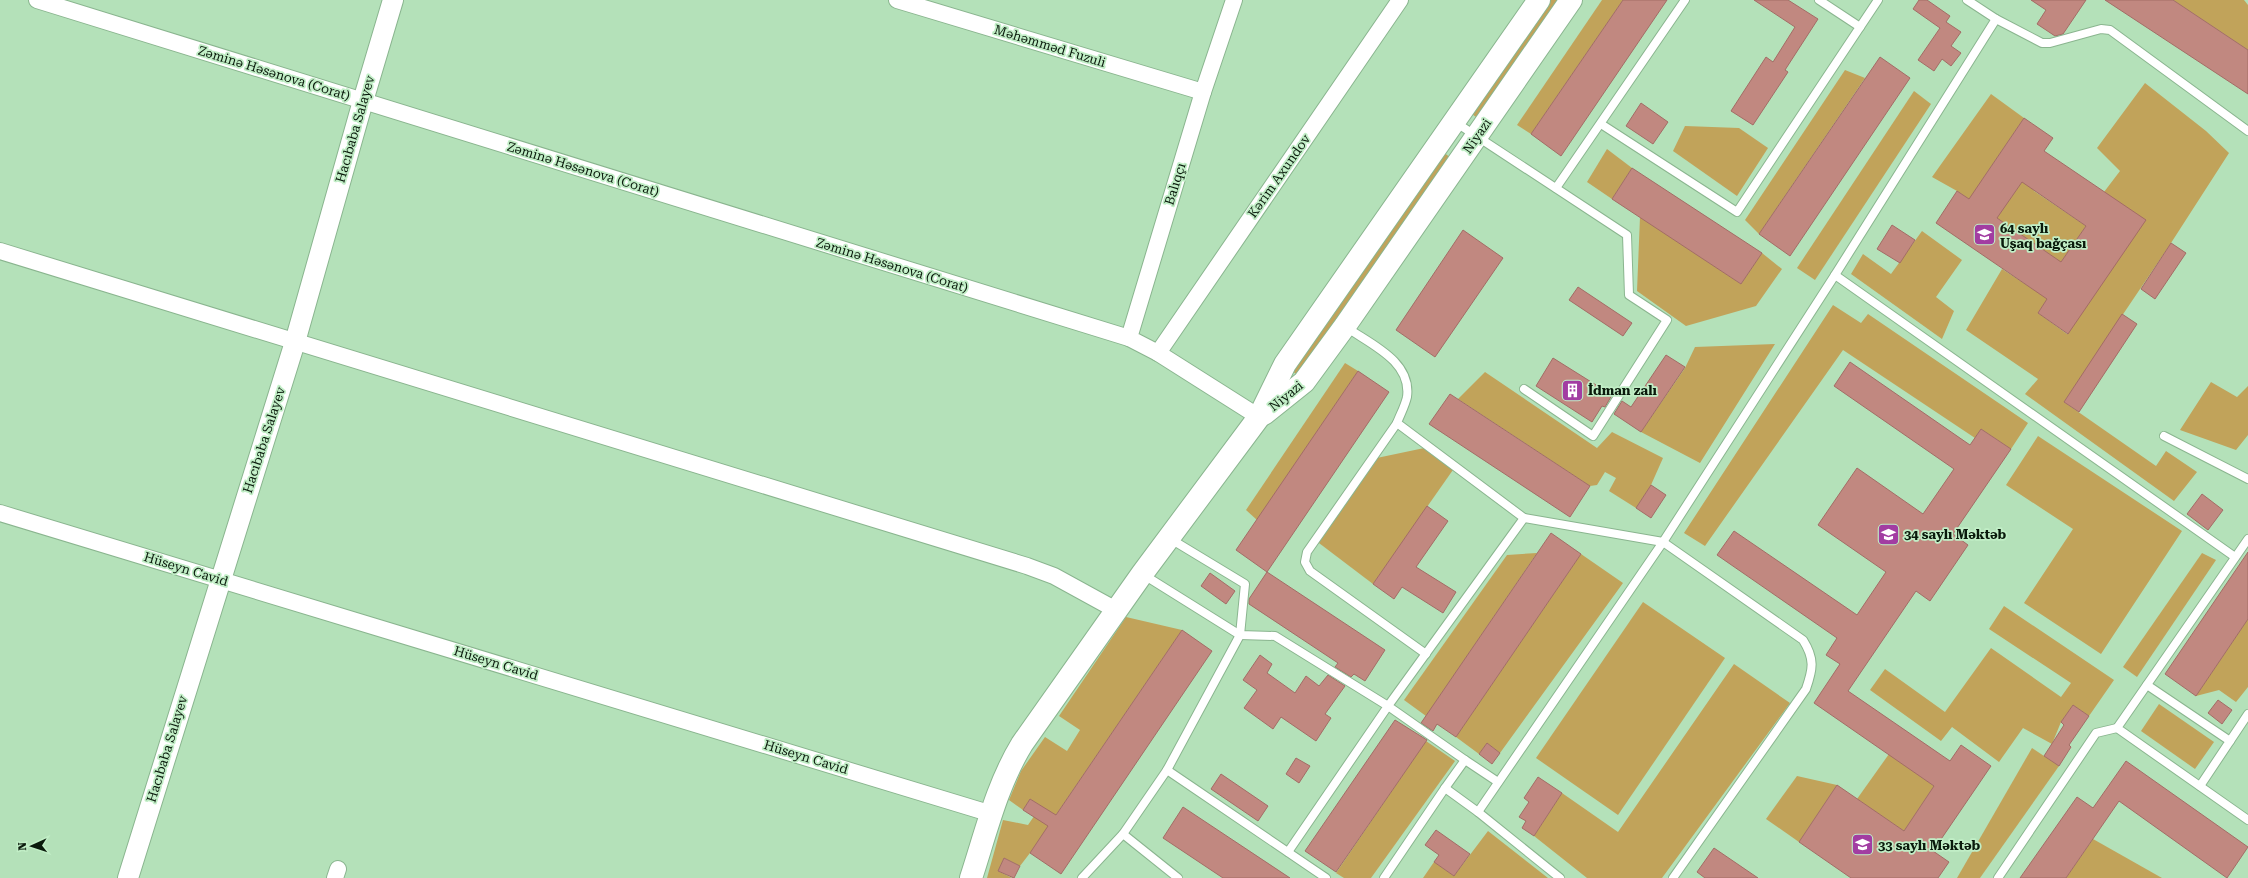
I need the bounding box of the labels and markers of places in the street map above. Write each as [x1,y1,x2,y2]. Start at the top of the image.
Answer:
place label: 64 saylı Uşaq bağçası [2000,221,2087,251]
school or university icon: 64 saylı Uşaq bağçası [1972,222,1998,248]
building icon: İdman zalı [1560,377,1586,403]
place label: İdman zalı [1588,382,1657,398]
school or university icon: 34 saylı Məktəb [1875,521,1901,547]
place label: 34 saylı Məktəb [1904,527,2007,542]
school or university icon: 33 saylı Məktəb [1849,832,1875,858]
place label: 33 saylı Məktəb [1878,838,1981,853]

